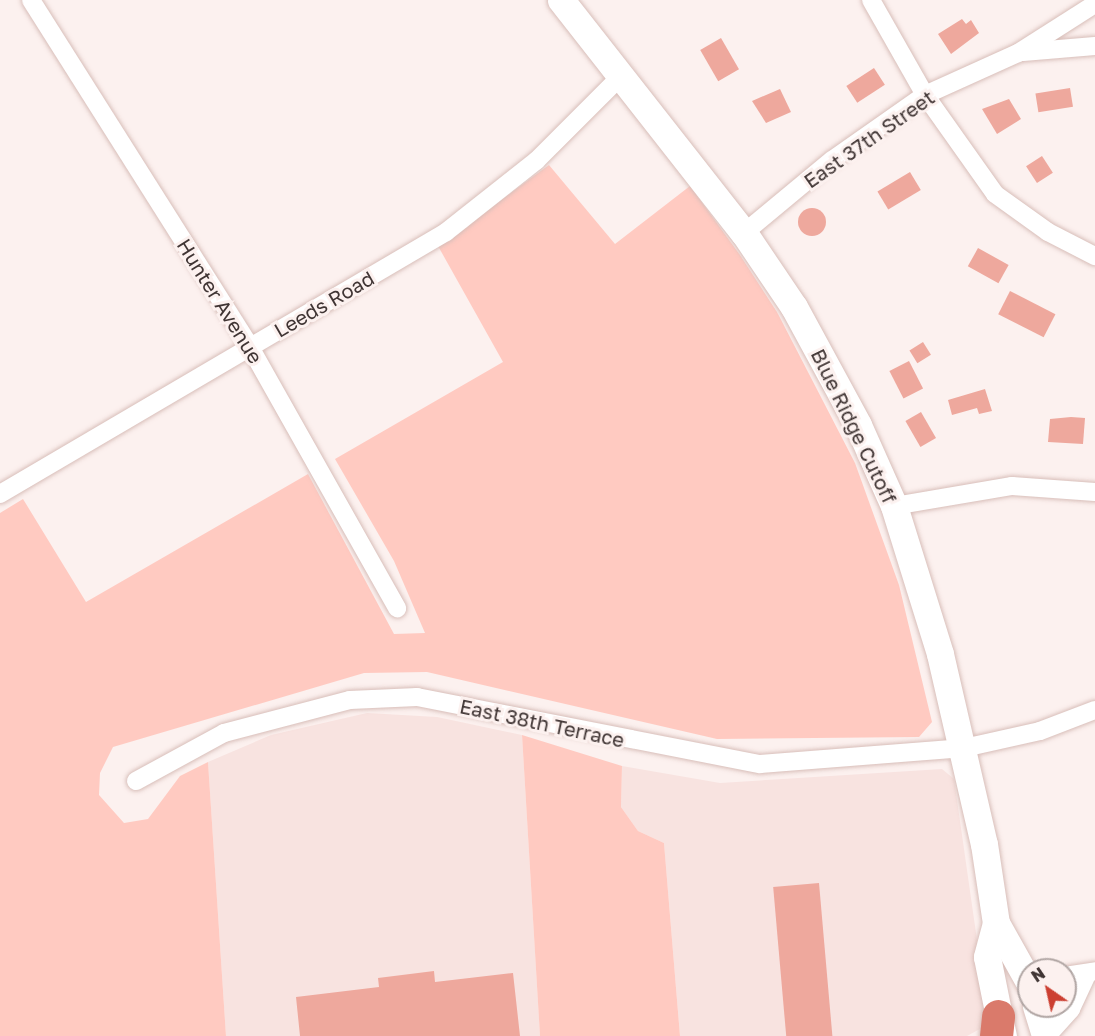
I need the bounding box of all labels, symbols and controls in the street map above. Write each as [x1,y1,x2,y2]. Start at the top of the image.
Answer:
street label: East 37th Street [799,85,939,193]
street label: Hunter Avenue [172,234,268,368]
street label: Leeds Road [270,266,378,342]
street label: Blue Ridge Cutoff [806,345,902,507]
street label: East 38th Terrace [458,694,626,752]
north arrow [1017,958,1077,1018]
text: N [1027,963,1049,986]

